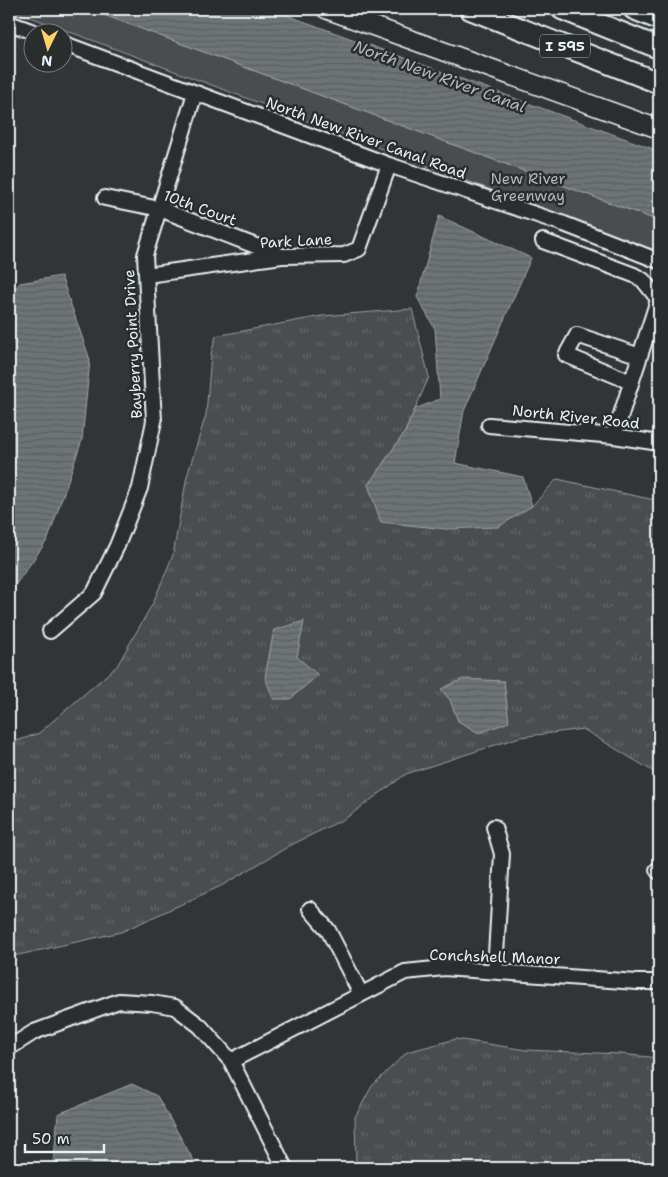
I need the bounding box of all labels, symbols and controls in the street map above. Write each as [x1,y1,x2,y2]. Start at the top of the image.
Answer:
north arrow [22,22,72,72]
road number: I 595 [540,34,590,58]
water label: North New River Canal [351,36,529,117]
text: N [41,52,53,70]
street label: North New River Canal Road [263,92,469,184]
park label: New River Greenway [490,169,566,206]
street label: 10th Court [160,185,240,231]
street label: Park Lane [259,229,333,253]
street label: Bayberry Point Drive [119,269,147,419]
street label: North River Road [511,400,641,434]
street label: Conchshell Manor [429,945,561,969]
scale bar [25,1122,104,1154]
text: 50 m [32,1129,70,1149]

